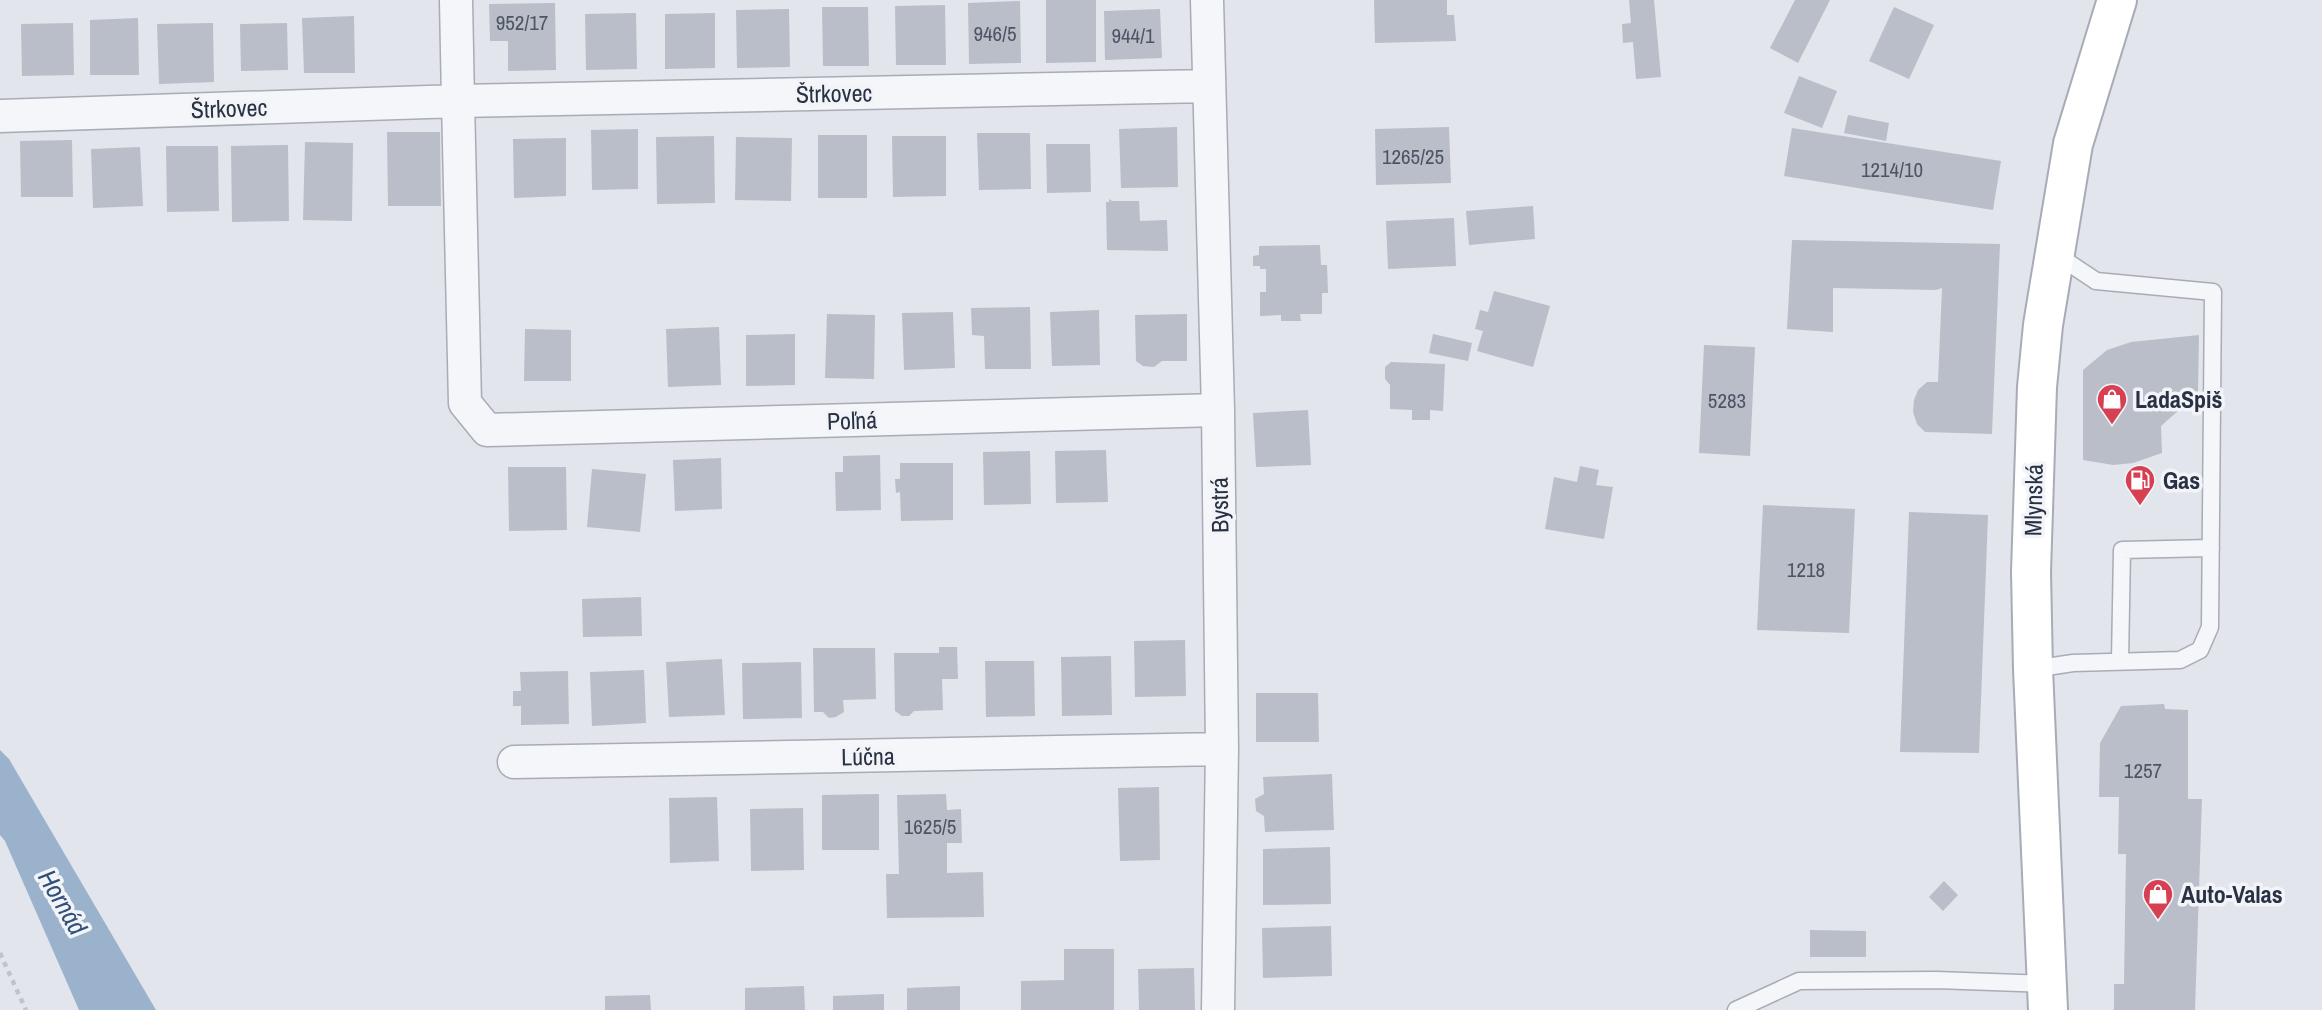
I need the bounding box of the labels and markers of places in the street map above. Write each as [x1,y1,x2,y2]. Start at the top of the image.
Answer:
shop icon: LadaSpiš [2095,382,2129,426]
place label: LadaSpiš [2135,383,2223,415]
fuel station icon: Gas [2123,463,2157,507]
place label: Gas [2163,464,2200,496]
shop icon: Auto-Valas [2141,877,2175,921]
place label: Auto-Valas [2181,878,2283,910]

